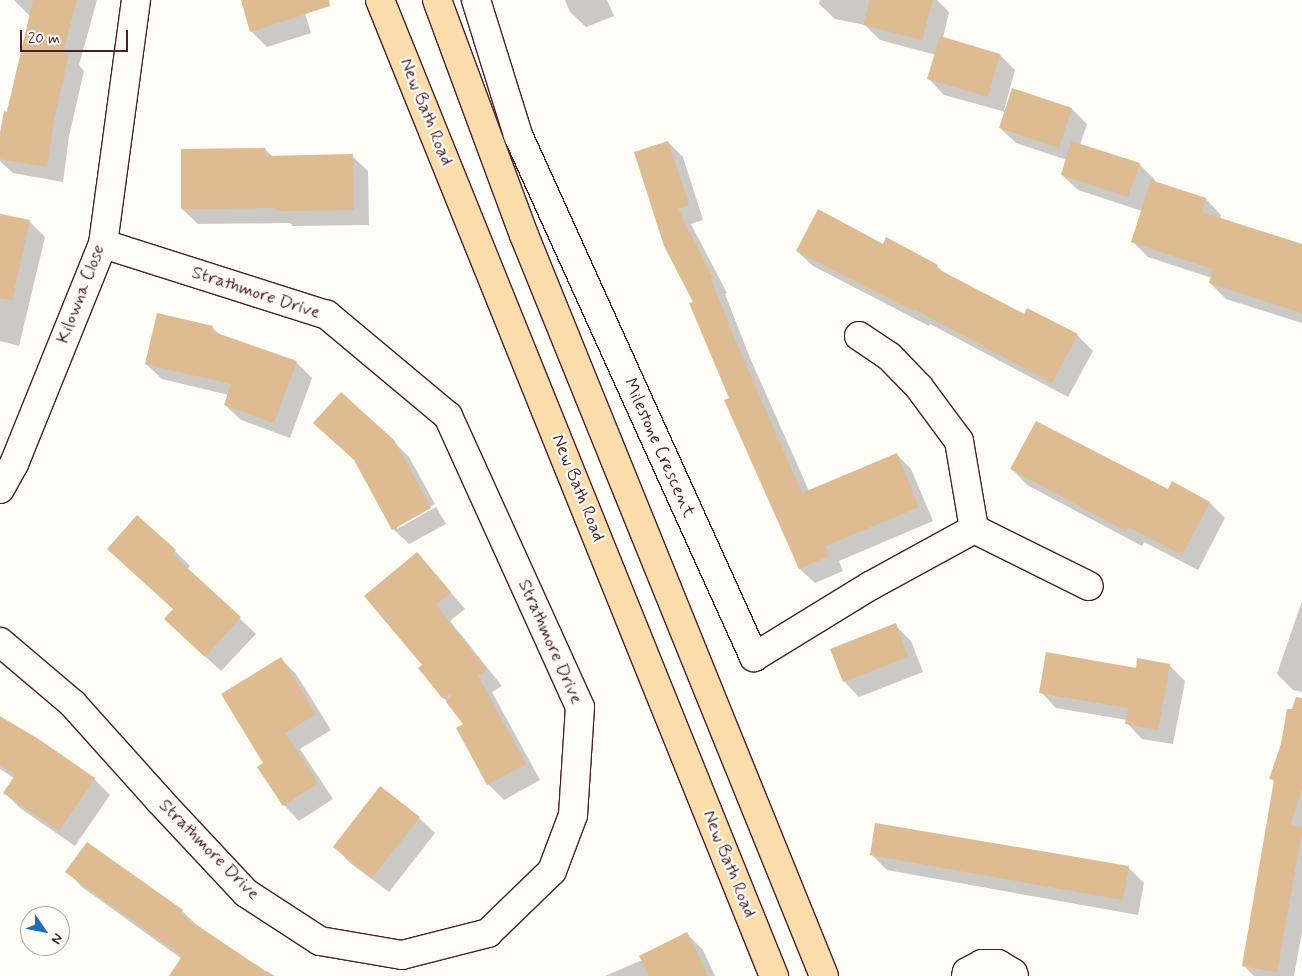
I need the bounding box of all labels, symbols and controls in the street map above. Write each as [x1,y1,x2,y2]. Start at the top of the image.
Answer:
scale bar [22,20,130,52]
text: 20 m [28,29,60,49]
street label: New Bath Road [395,55,457,169]
street label: Kilowna Close [52,240,110,348]
street label: Strathmore Drive [190,262,322,324]
street label: Milestone Crescent [620,378,698,518]
street label: New Bath Road [547,431,609,545]
street label: Strathmore Drive [513,578,587,706]
street label: Strathmore Drive [155,796,263,904]
street label: New Bath Road [698,807,760,921]
north arrow [20,906,70,956]
text: N [47,930,67,947]

